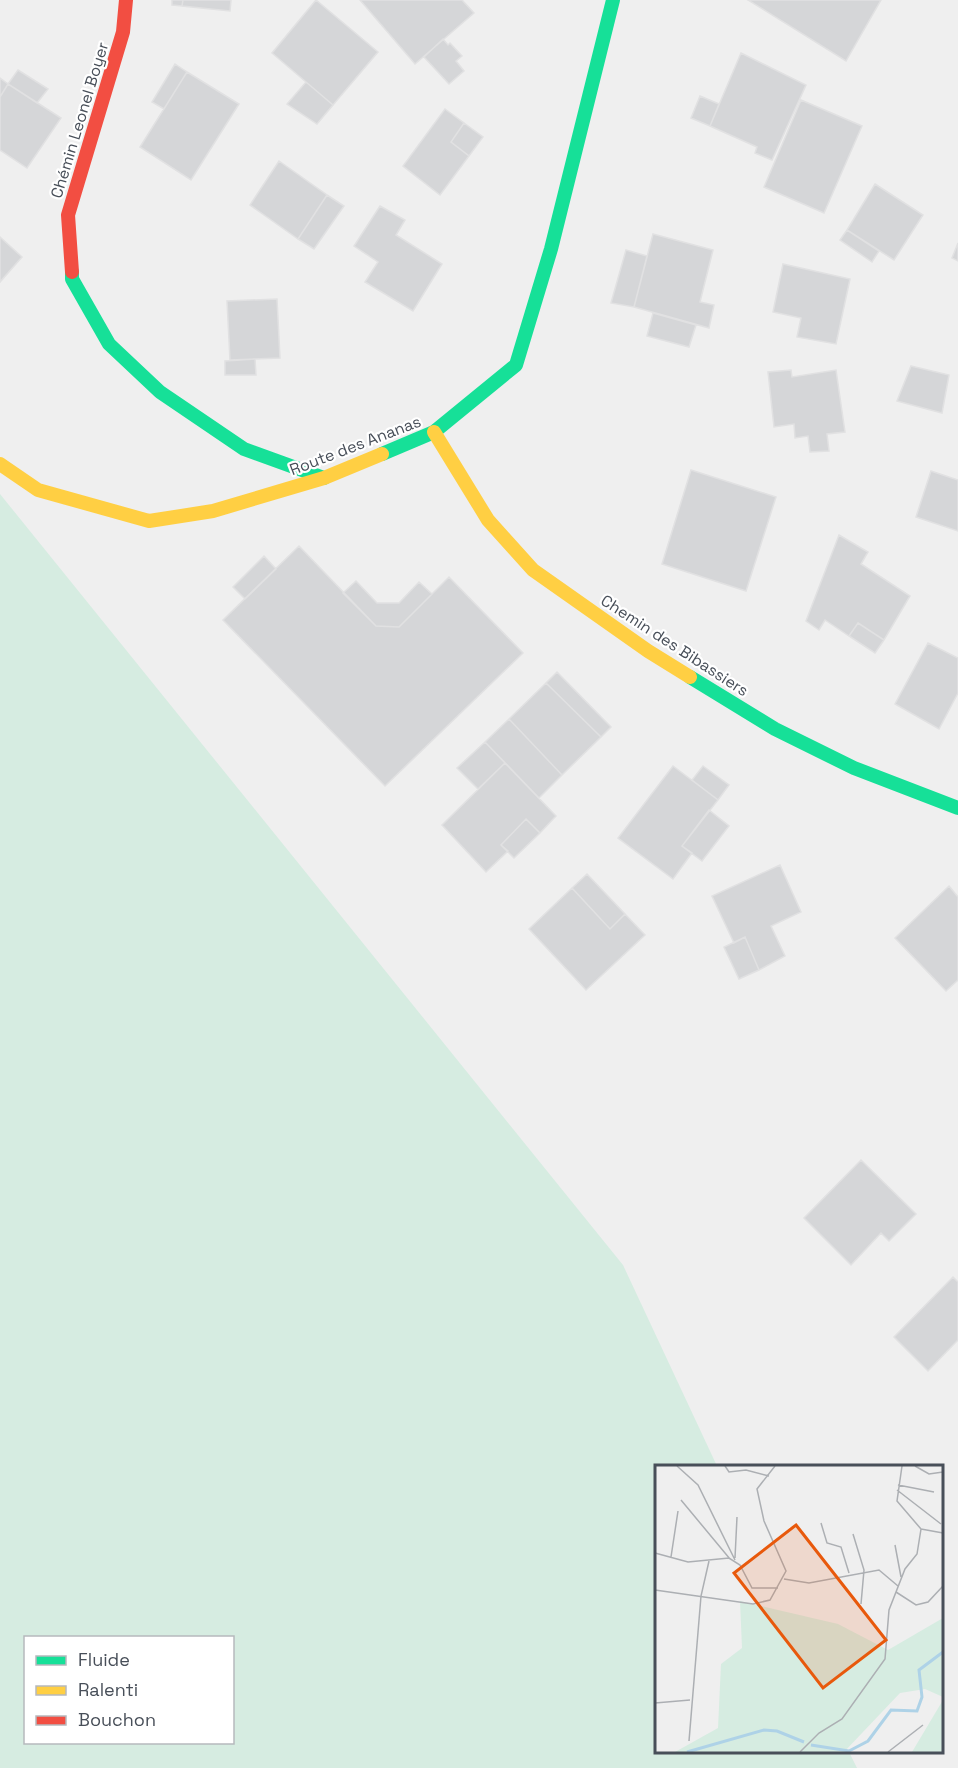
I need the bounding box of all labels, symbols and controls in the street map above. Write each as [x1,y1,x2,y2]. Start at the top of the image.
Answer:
street label: Chémin Leonel Boyer [46,39,113,201]
street label: Route des Ananas [287,411,424,480]
street label: Chemin des Bibassiers [597,590,753,701]
inset map [655,1465,943,1753]
legend [24,1636,234,1744]
text: Fluide [78,1648,130,1671]
text: Ralenti [78,1678,138,1701]
text: Bouchon [78,1708,156,1731]

